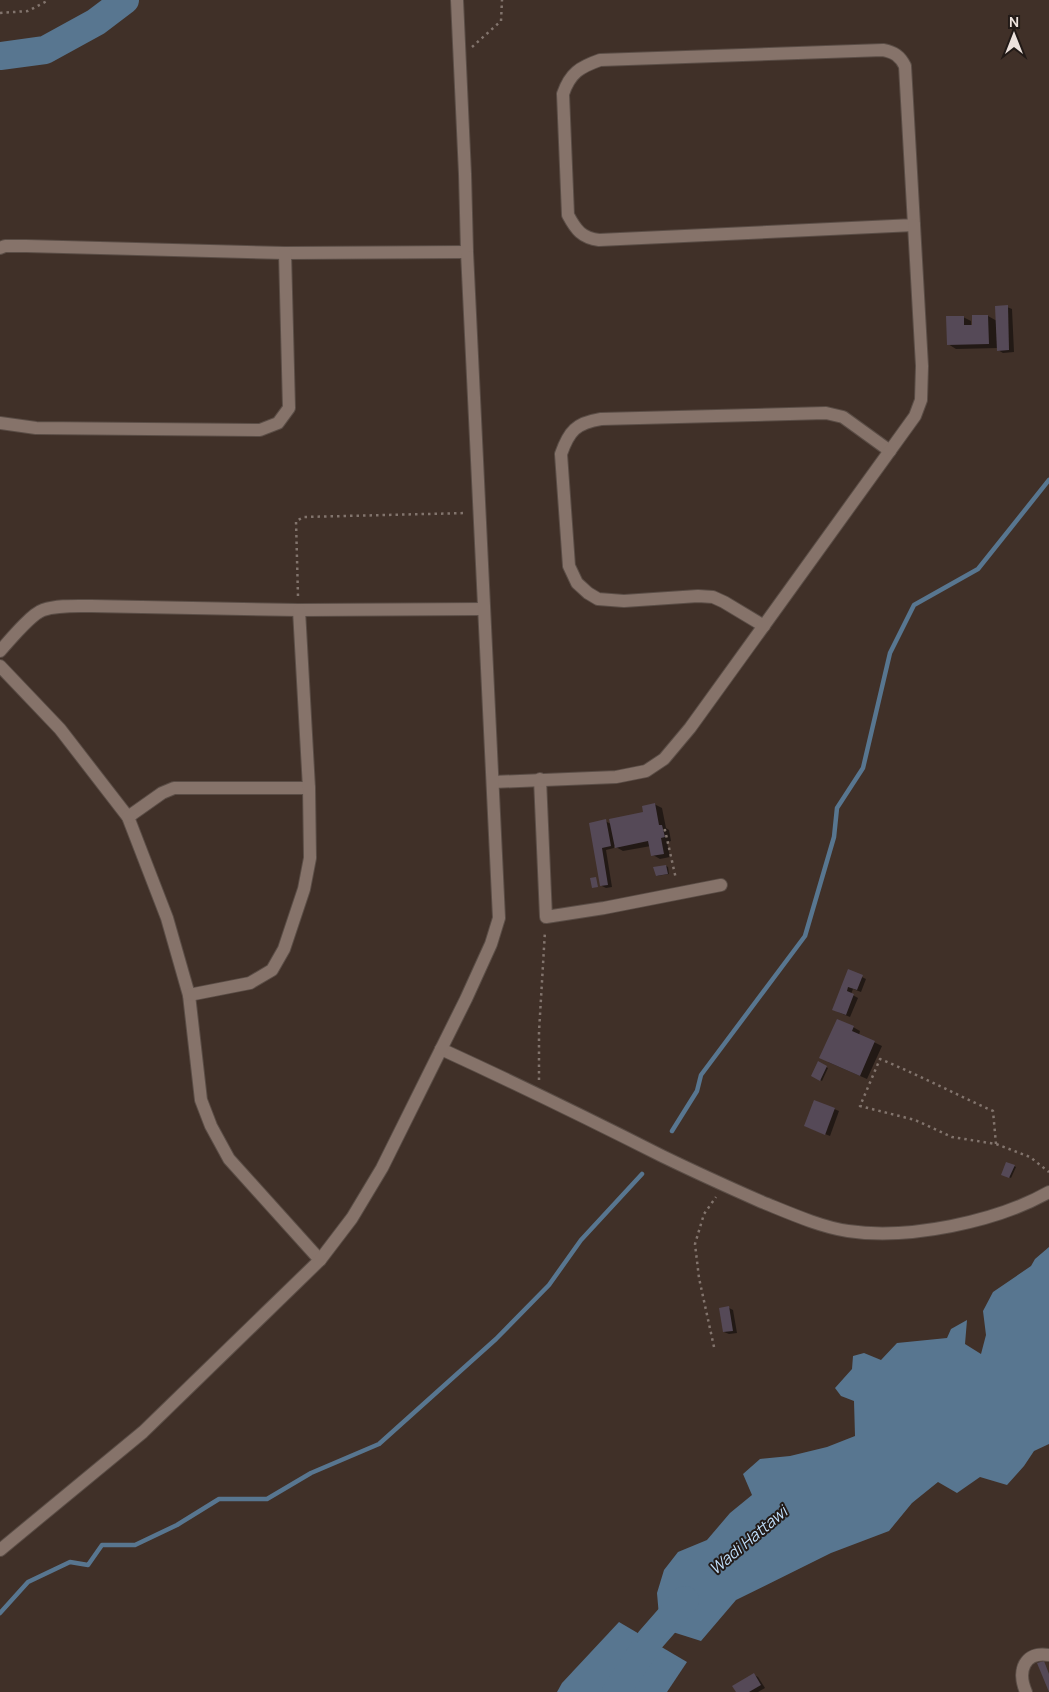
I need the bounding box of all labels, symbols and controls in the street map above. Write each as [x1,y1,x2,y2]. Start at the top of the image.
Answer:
north arrow [989,10,1039,60]
text: N [1009,12,1019,31]
water label: Wadi Hattawi [704,1499,794,1579]

